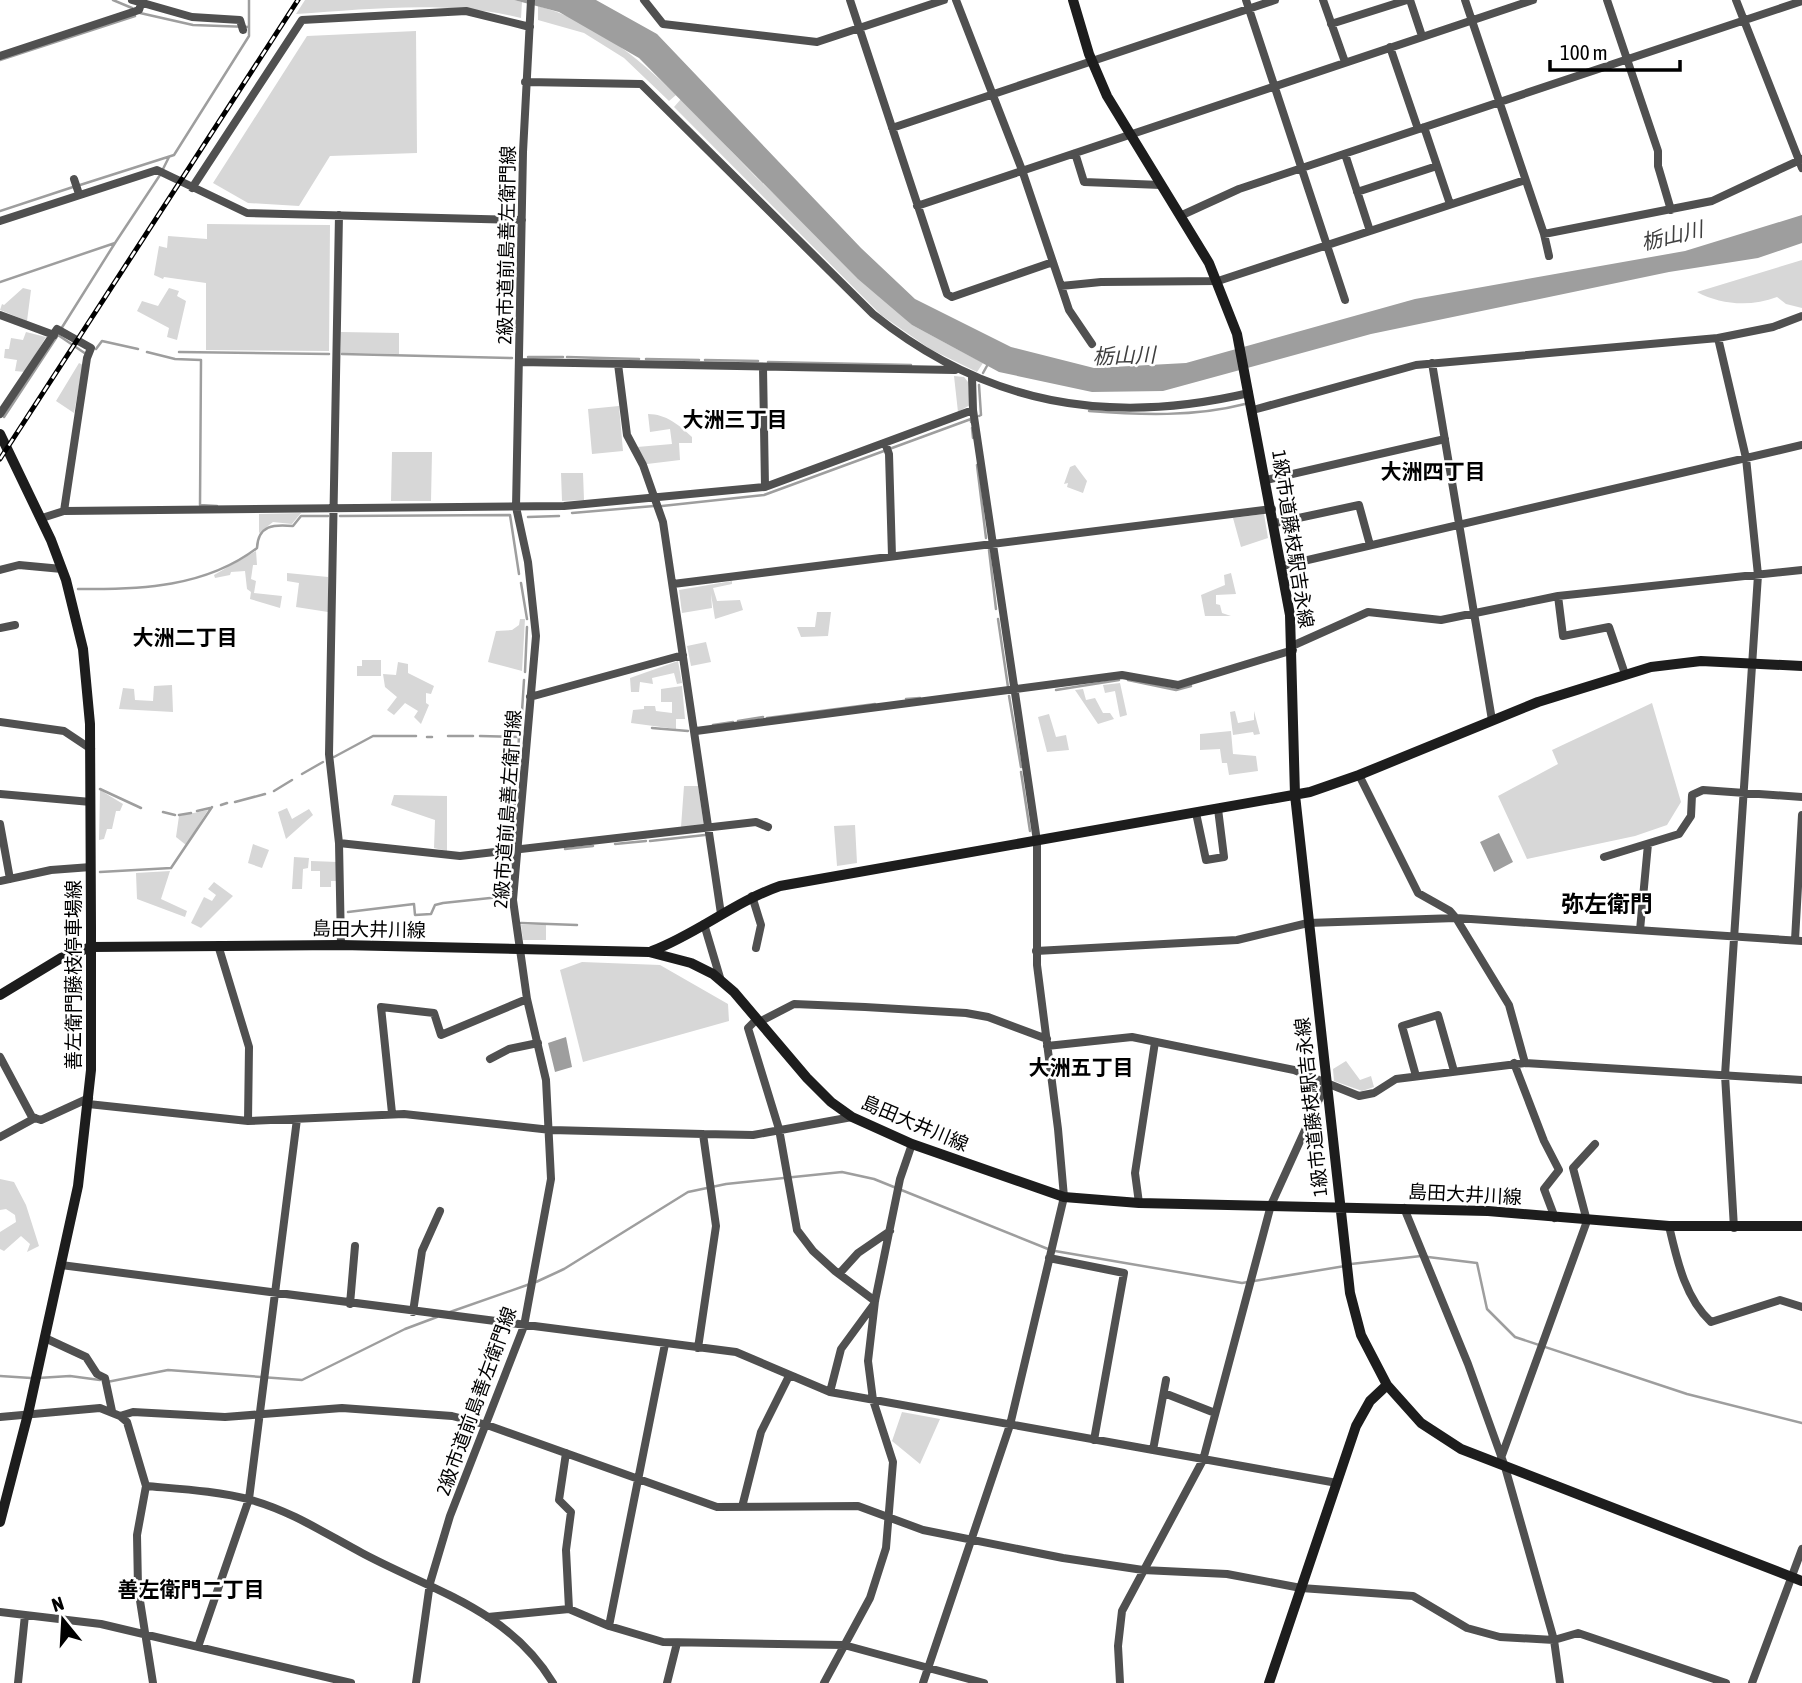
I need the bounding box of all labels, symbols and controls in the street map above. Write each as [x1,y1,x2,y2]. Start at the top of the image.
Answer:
scale bar [1550,28,1680,72]
text: 100 m [1560,40,1608,64]
street label: 2級市道前島善左衛門線 [493,145,519,345]
water label: 栃山川 [1638,216,1707,254]
water label: 栃山川 [1092,342,1158,368]
district label: 大洲三丁目 [683,407,788,431]
street label: 1級市道藤枝駅吉永線 [1268,448,1318,630]
district label: 大洲四丁目 [1381,459,1486,483]
district label: 大洲二丁目 [133,625,238,649]
street label: 2級市道前島善左衛門線 [489,709,525,909]
street label: 善左衛門藤枝停車場線 [62,880,84,1070]
district label: 弥左衛門 [1561,891,1653,917]
street label: 島田大井川線 [312,917,426,941]
street label: 1級市道藤枝駅吉永線 [1291,1016,1331,1198]
district label: 大洲五丁目 [1029,1055,1134,1079]
street label: 島田大井川線 [858,1091,972,1155]
street label: 島田大井川線 [1407,1180,1523,1208]
street label: 2級市道前島善左衛門線 [432,1304,520,1498]
district label: 善左衛門二丁目 [118,1577,265,1601]
north arrow [28,1585,98,1655]
text: N [49,1592,66,1616]

